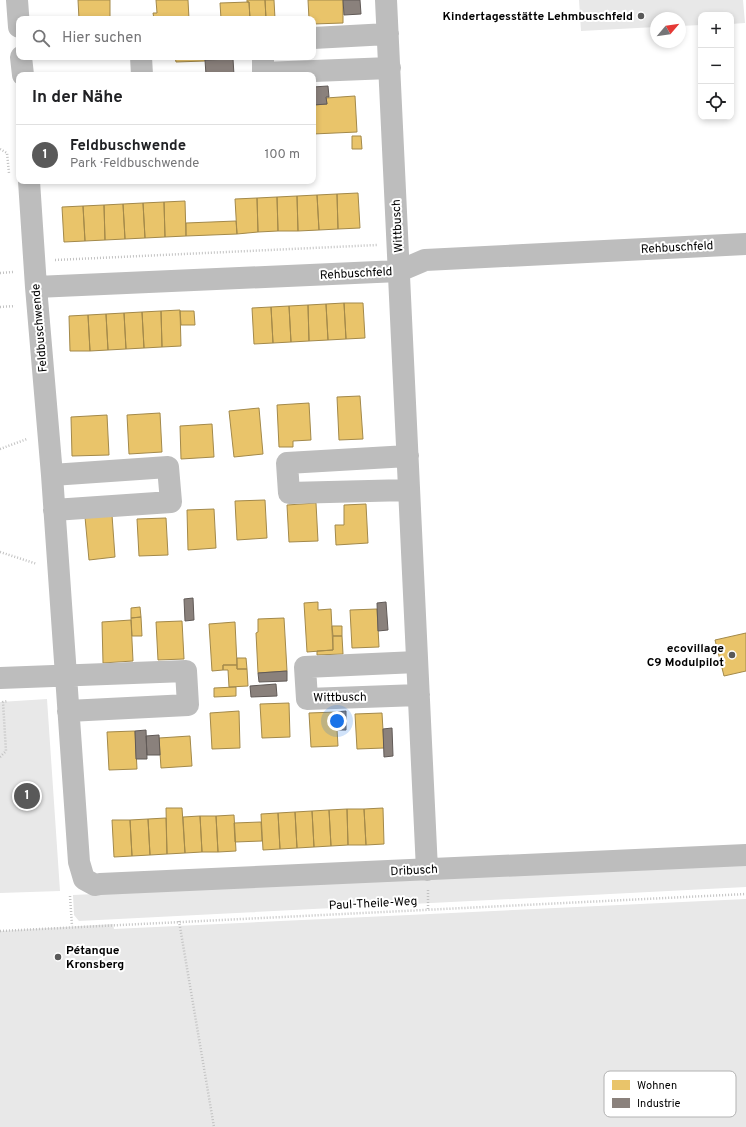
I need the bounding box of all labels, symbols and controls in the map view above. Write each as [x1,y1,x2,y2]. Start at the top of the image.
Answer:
place label: Kindertagesstätte Lehmbuschfeld [443,9,633,25]
marker: Kindertagesstätte Lehmbuschfeld [636,11,646,21]
north arrow [650,12,686,48]
map controls [698,12,734,120]
button: + [698,12,734,48]
search box [16,16,316,60]
icon: search [30,27,52,49]
text: Hier suchen [62,29,142,48]
button: − [698,48,734,84]
button: locate [698,84,734,120]
text: In der Nähe [32,87,123,109]
text: Feldbuschwende [70,137,186,156]
text: 1 [42,147,48,163]
text: 100 m [264,147,300,163]
text: Park · Feldbuschwende [70,156,199,172]
street label: Wittbusch [389,199,407,253]
street label: Rehbuschfeld [640,238,714,258]
street label: Rehbuschfeld [319,264,393,284]
street label: Feldbuschwende [28,283,52,373]
place label: ecovillage C9 Modulpilot [647,641,724,671]
marker: ecovillage C9 Modulpilot [727,650,737,660]
street label: Wittbusch [313,690,367,706]
your location [327,711,347,731]
pin: 1 [14,781,40,811]
street label: Dribusch [390,862,438,880]
street label: Paul-Theile-Weg [328,894,418,914]
place label: Pétanque Kronsberg [66,943,124,973]
marker: Pétanque Kronsberg [53,952,63,962]
legend [604,1071,736,1117]
text: Wohnen [637,1079,677,1093]
text: Industrie [637,1097,681,1111]

